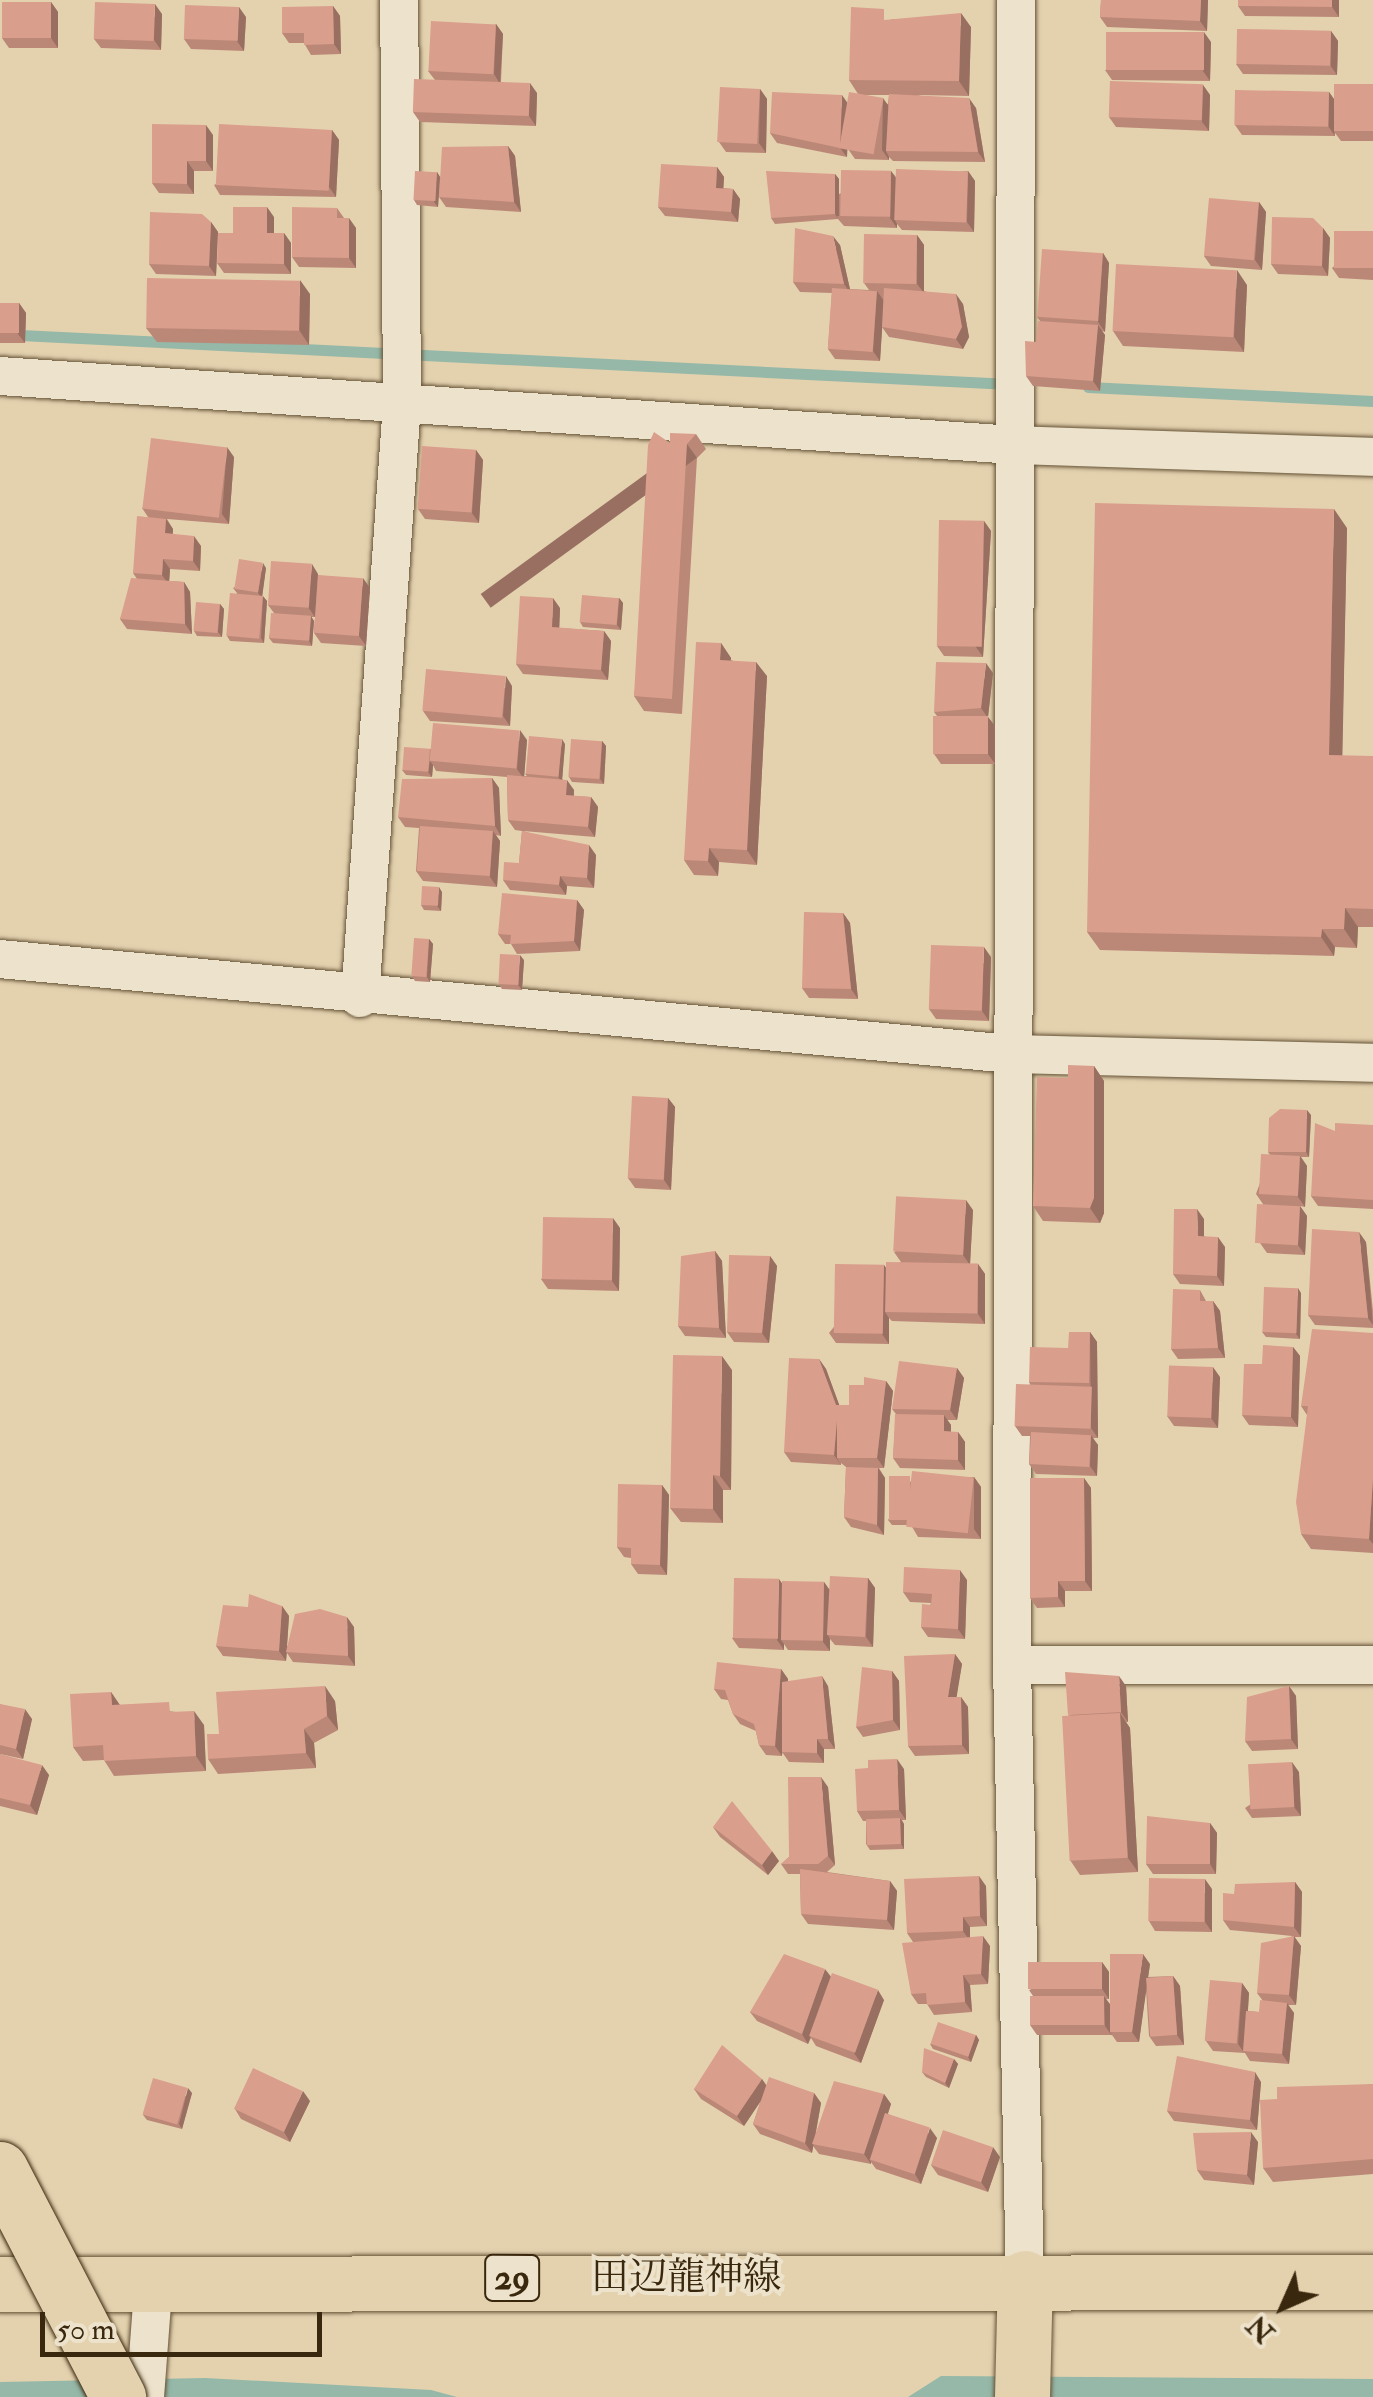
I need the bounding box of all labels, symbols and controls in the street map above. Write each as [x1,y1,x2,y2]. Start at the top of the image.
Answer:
road number: 29 [482,2248,542,2308]
street label: 田辺龍神線 [591,2255,781,2301]
north arrow [1233,2257,1333,2357]
scale bar [45,2292,328,2354]
text: N [1240,2307,1283,2350]
text: 50 m [57,2311,115,2348]

